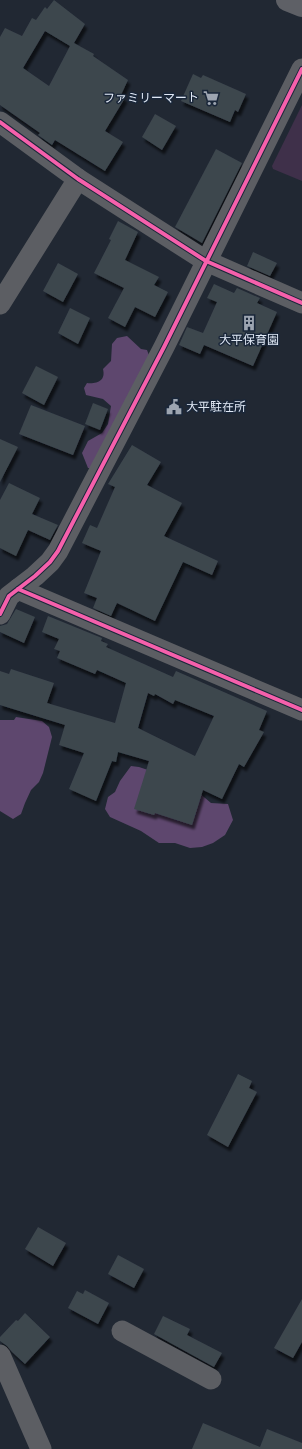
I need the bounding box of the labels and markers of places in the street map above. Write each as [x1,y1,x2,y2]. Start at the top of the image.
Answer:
supermarket icon: ファミリーマート [202,89,220,107]
place label: ファミリーマート [103,91,199,105]
building icon: 大平保育園 [240,314,258,332]
place label: 大平保育園 [219,333,279,347]
public building icon: 大平駐在所 [165,398,183,416]
place label: 大平駐在所 [186,400,246,414]

